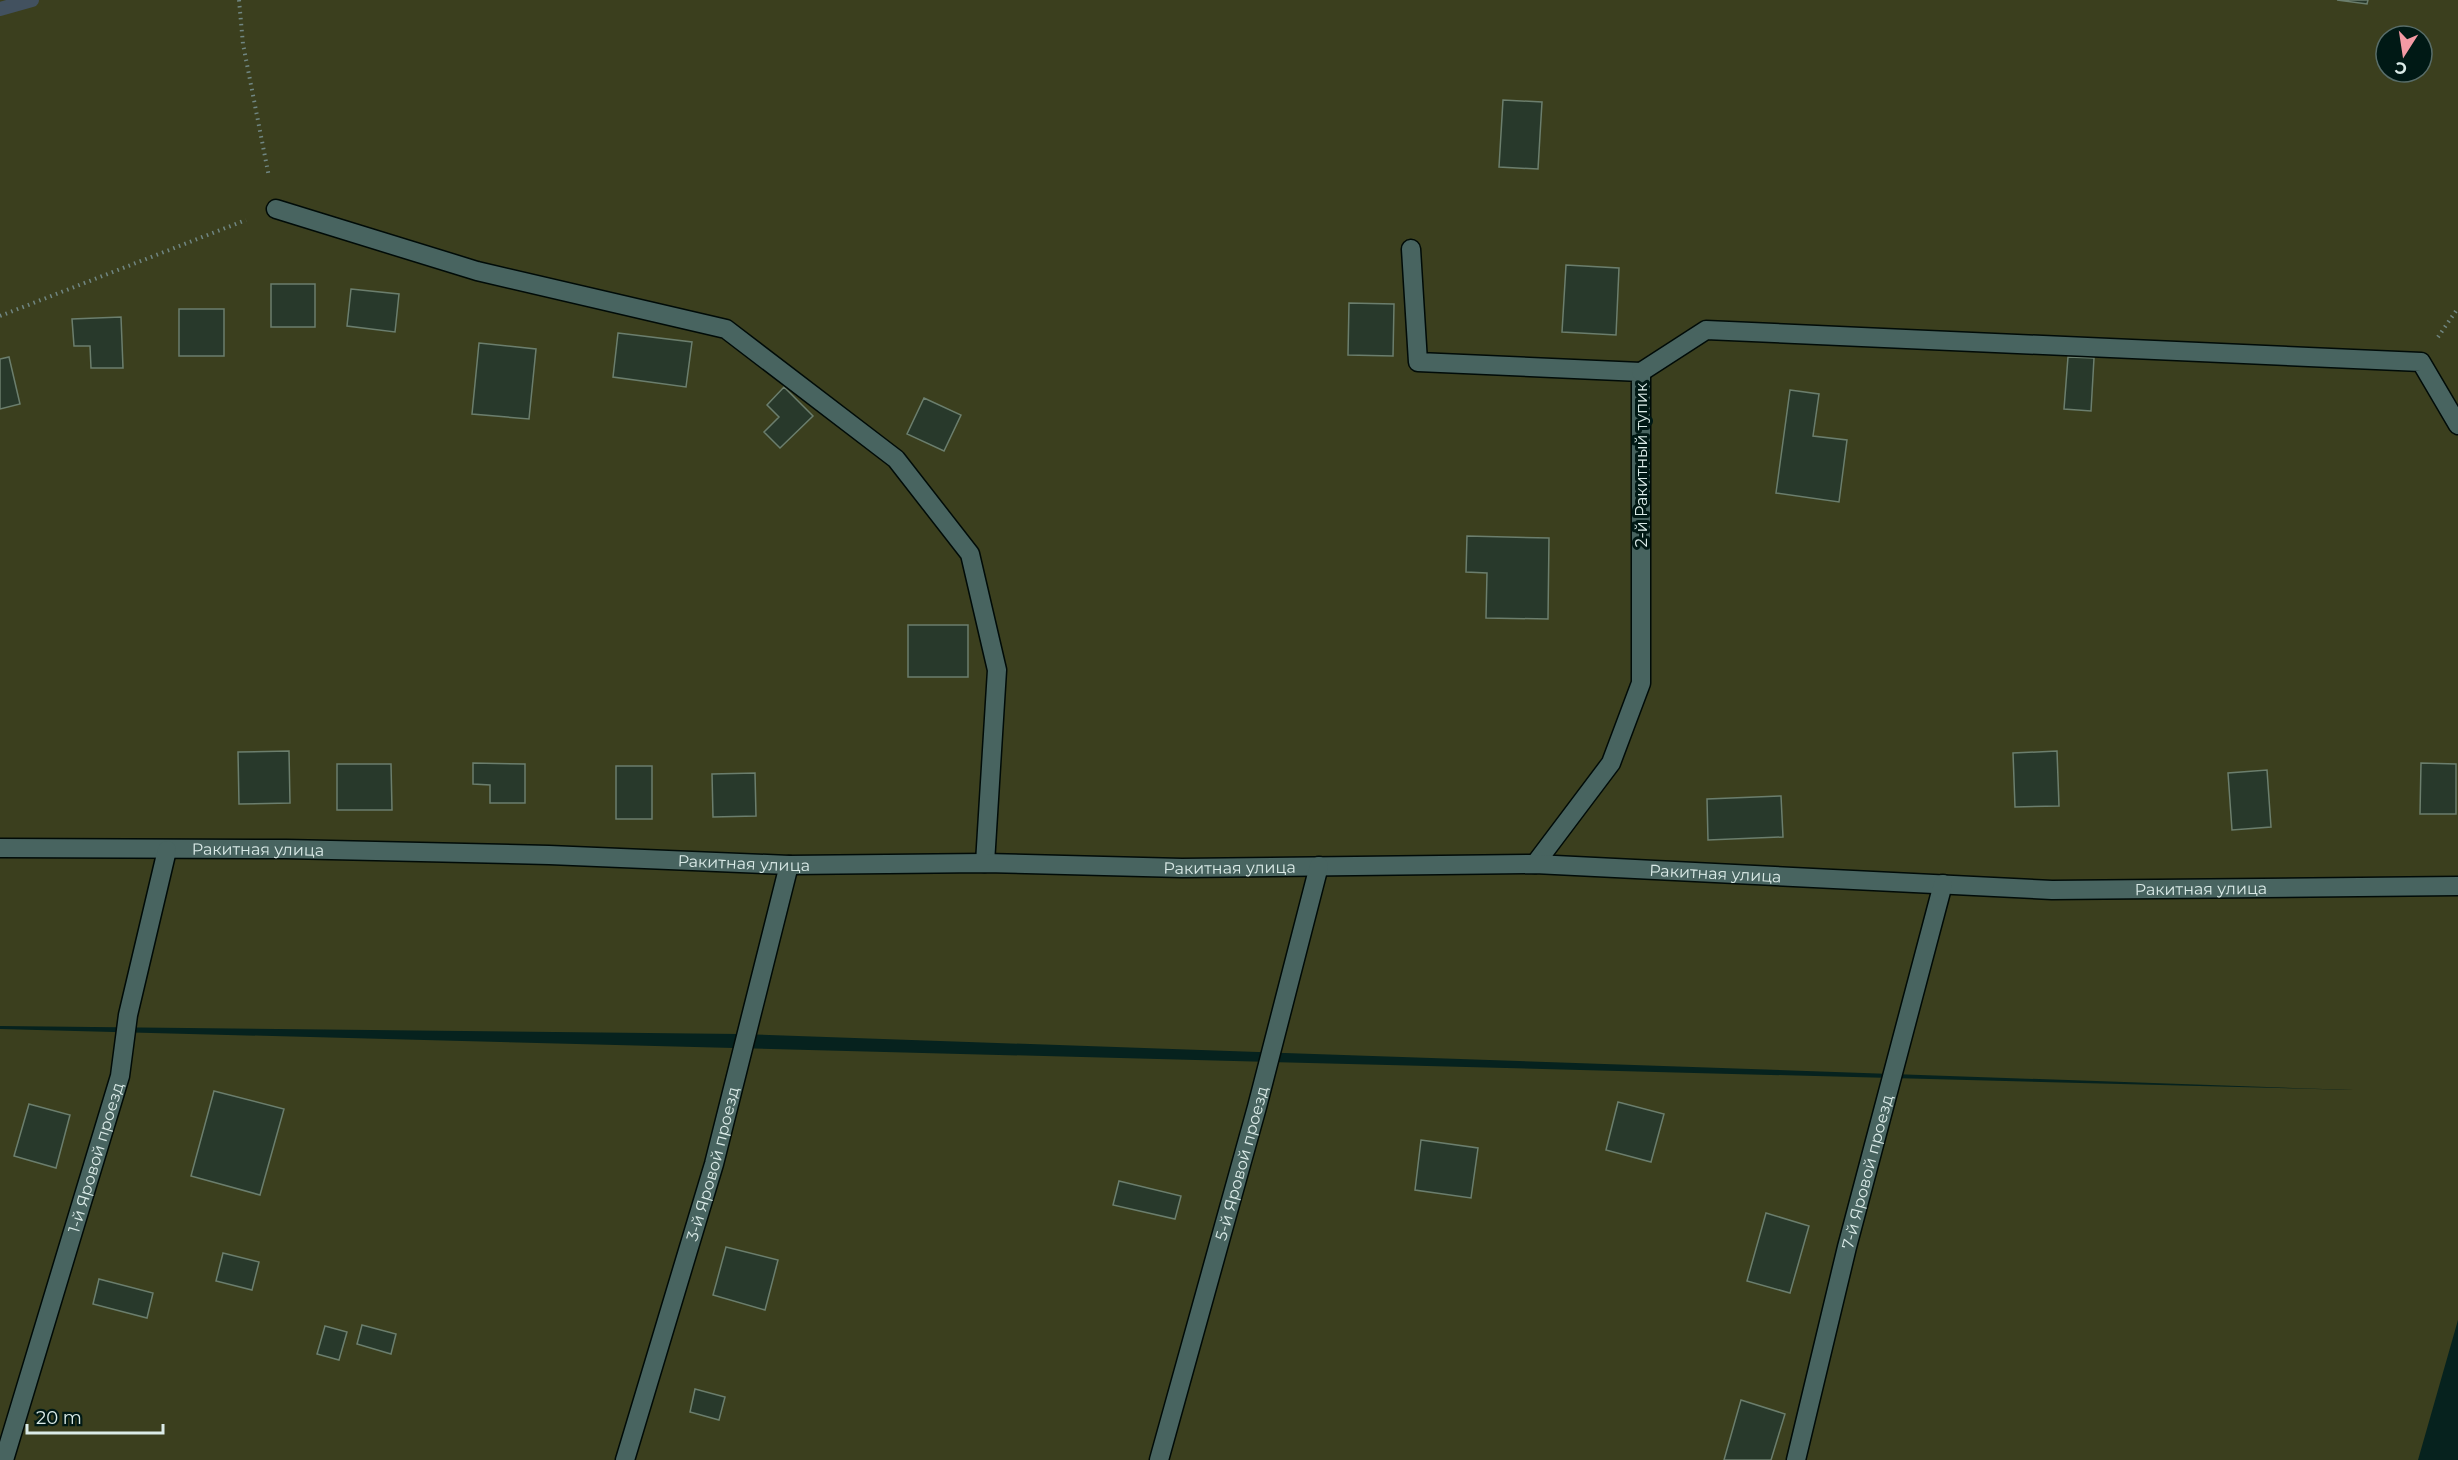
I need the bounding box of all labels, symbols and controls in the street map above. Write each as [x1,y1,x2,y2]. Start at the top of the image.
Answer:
north arrow [2374,24,2434,84]
text: С [2393,58,2409,79]
street label: 2-й Ракитный тупик [1632,382,1651,547]
street label: Ракитная улица [192,839,324,859]
street label: Ракитная улица [677,851,810,875]
street label: Ракитная улица [1163,857,1296,878]
street label: Ракитная улица [1649,860,1782,886]
street label: Ракитная улица [2135,878,2267,899]
street label: 1-й Яровой проезд [64,1080,127,1235]
street label: 5-й Яровой проезд [1211,1084,1272,1242]
street label: 3-й Яровой проезд [682,1085,743,1243]
street label: 7-й Яровой проезд [1837,1092,1896,1251]
scale bar [27,1397,164,1435]
text: 20 m [36,1407,82,1429]

